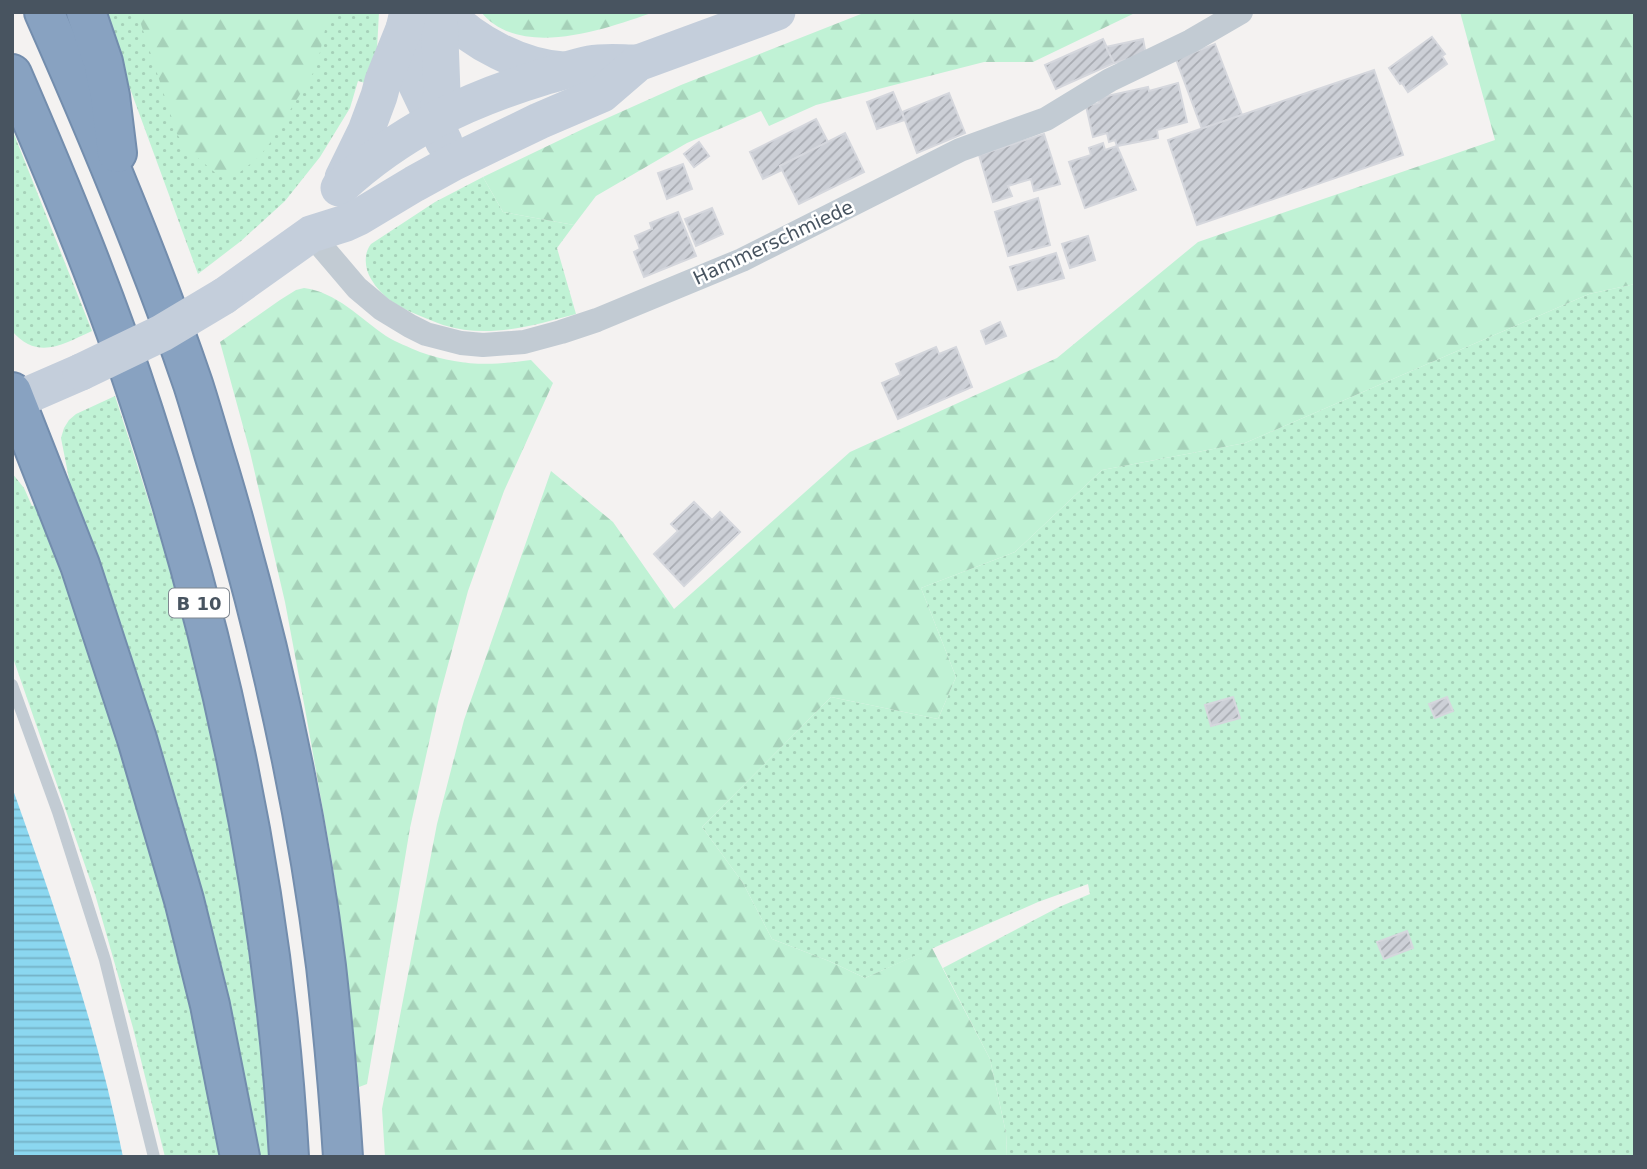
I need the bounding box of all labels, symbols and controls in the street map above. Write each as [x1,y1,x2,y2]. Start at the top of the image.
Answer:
street label: Hammerschmiede [689,195,857,289]
road number: B 10 [169,588,229,618]

